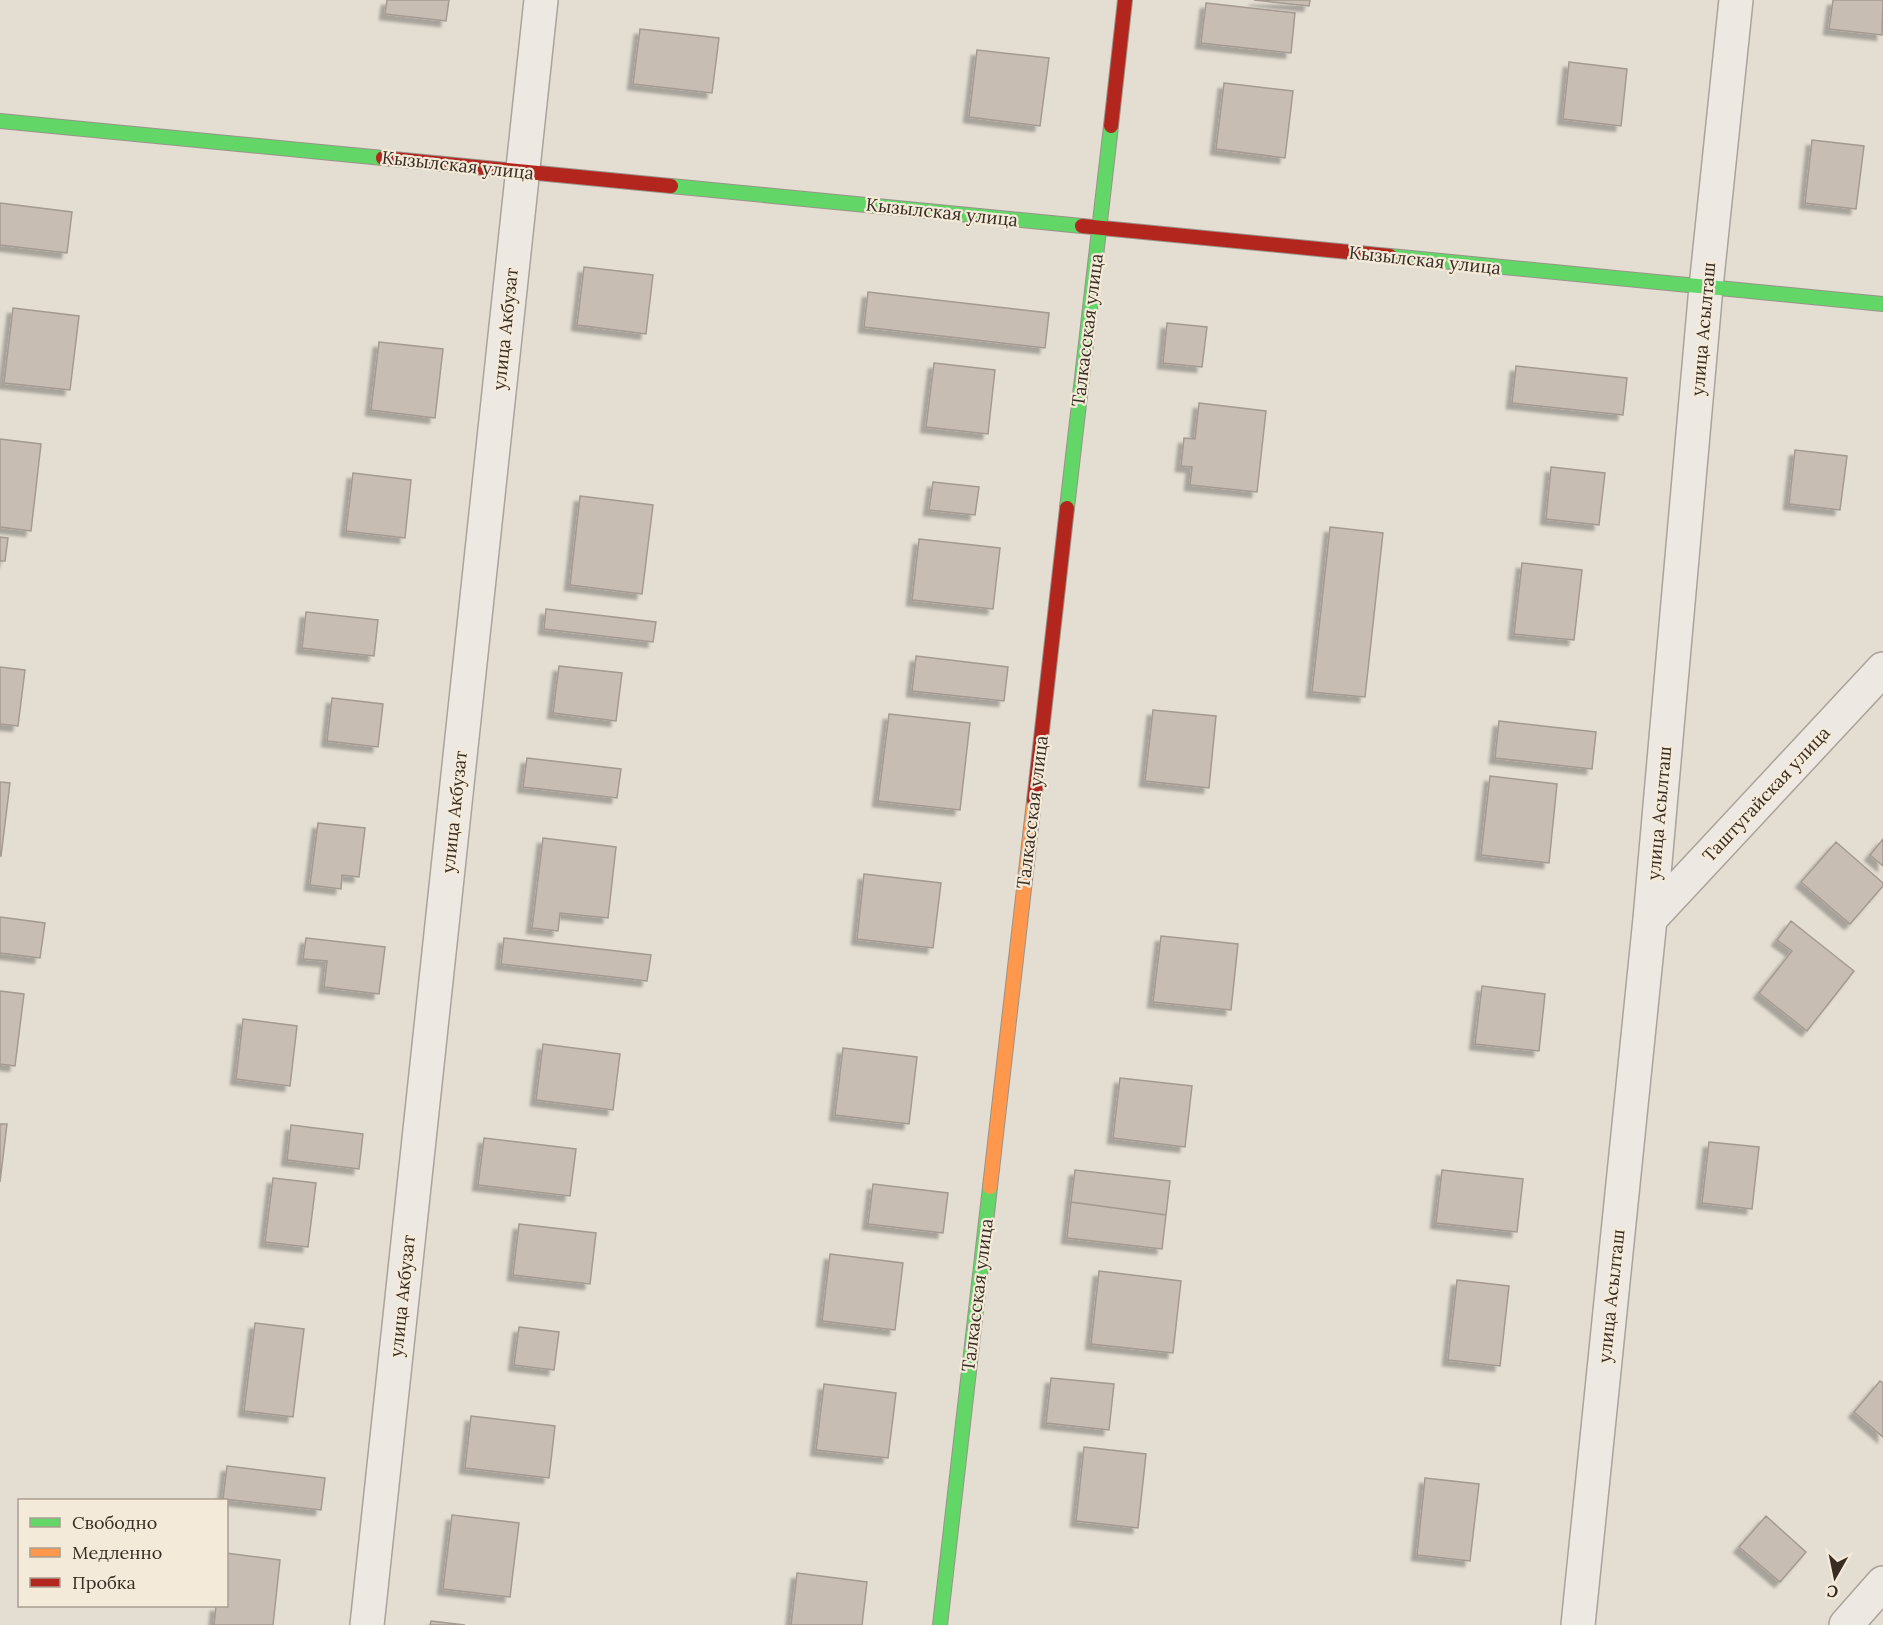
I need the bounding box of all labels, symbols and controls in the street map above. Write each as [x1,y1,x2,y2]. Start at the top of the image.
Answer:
street label: Кызылская улица [381,146,535,184]
street label: Кызылская улица [865,193,1019,231]
street label: Кызылская улица [1348,241,1502,279]
street label: Талкасская улица [1066,252,1108,408]
street label: улица Асылташ [1686,261,1720,397]
street label: улица Акбузат [487,267,523,391]
street label: Таштугайская улица [1697,721,1835,867]
street label: Талкасская улица [1011,734,1053,890]
street label: улица Асылташ [1642,745,1676,881]
street label: улица Акбузат [436,750,472,874]
street label: Талкасская улица [956,1217,998,1373]
street label: улица Асылташ [1593,1228,1629,1364]
street label: улица Акбузат [384,1234,420,1358]
legend [18,1499,228,1607]
text: Свободно [72,1511,157,1534]
text: Медленно [72,1541,162,1564]
north arrow [1805,1547,1865,1607]
text: Пробка [72,1571,136,1594]
text: С [1826,1581,1840,1603]

